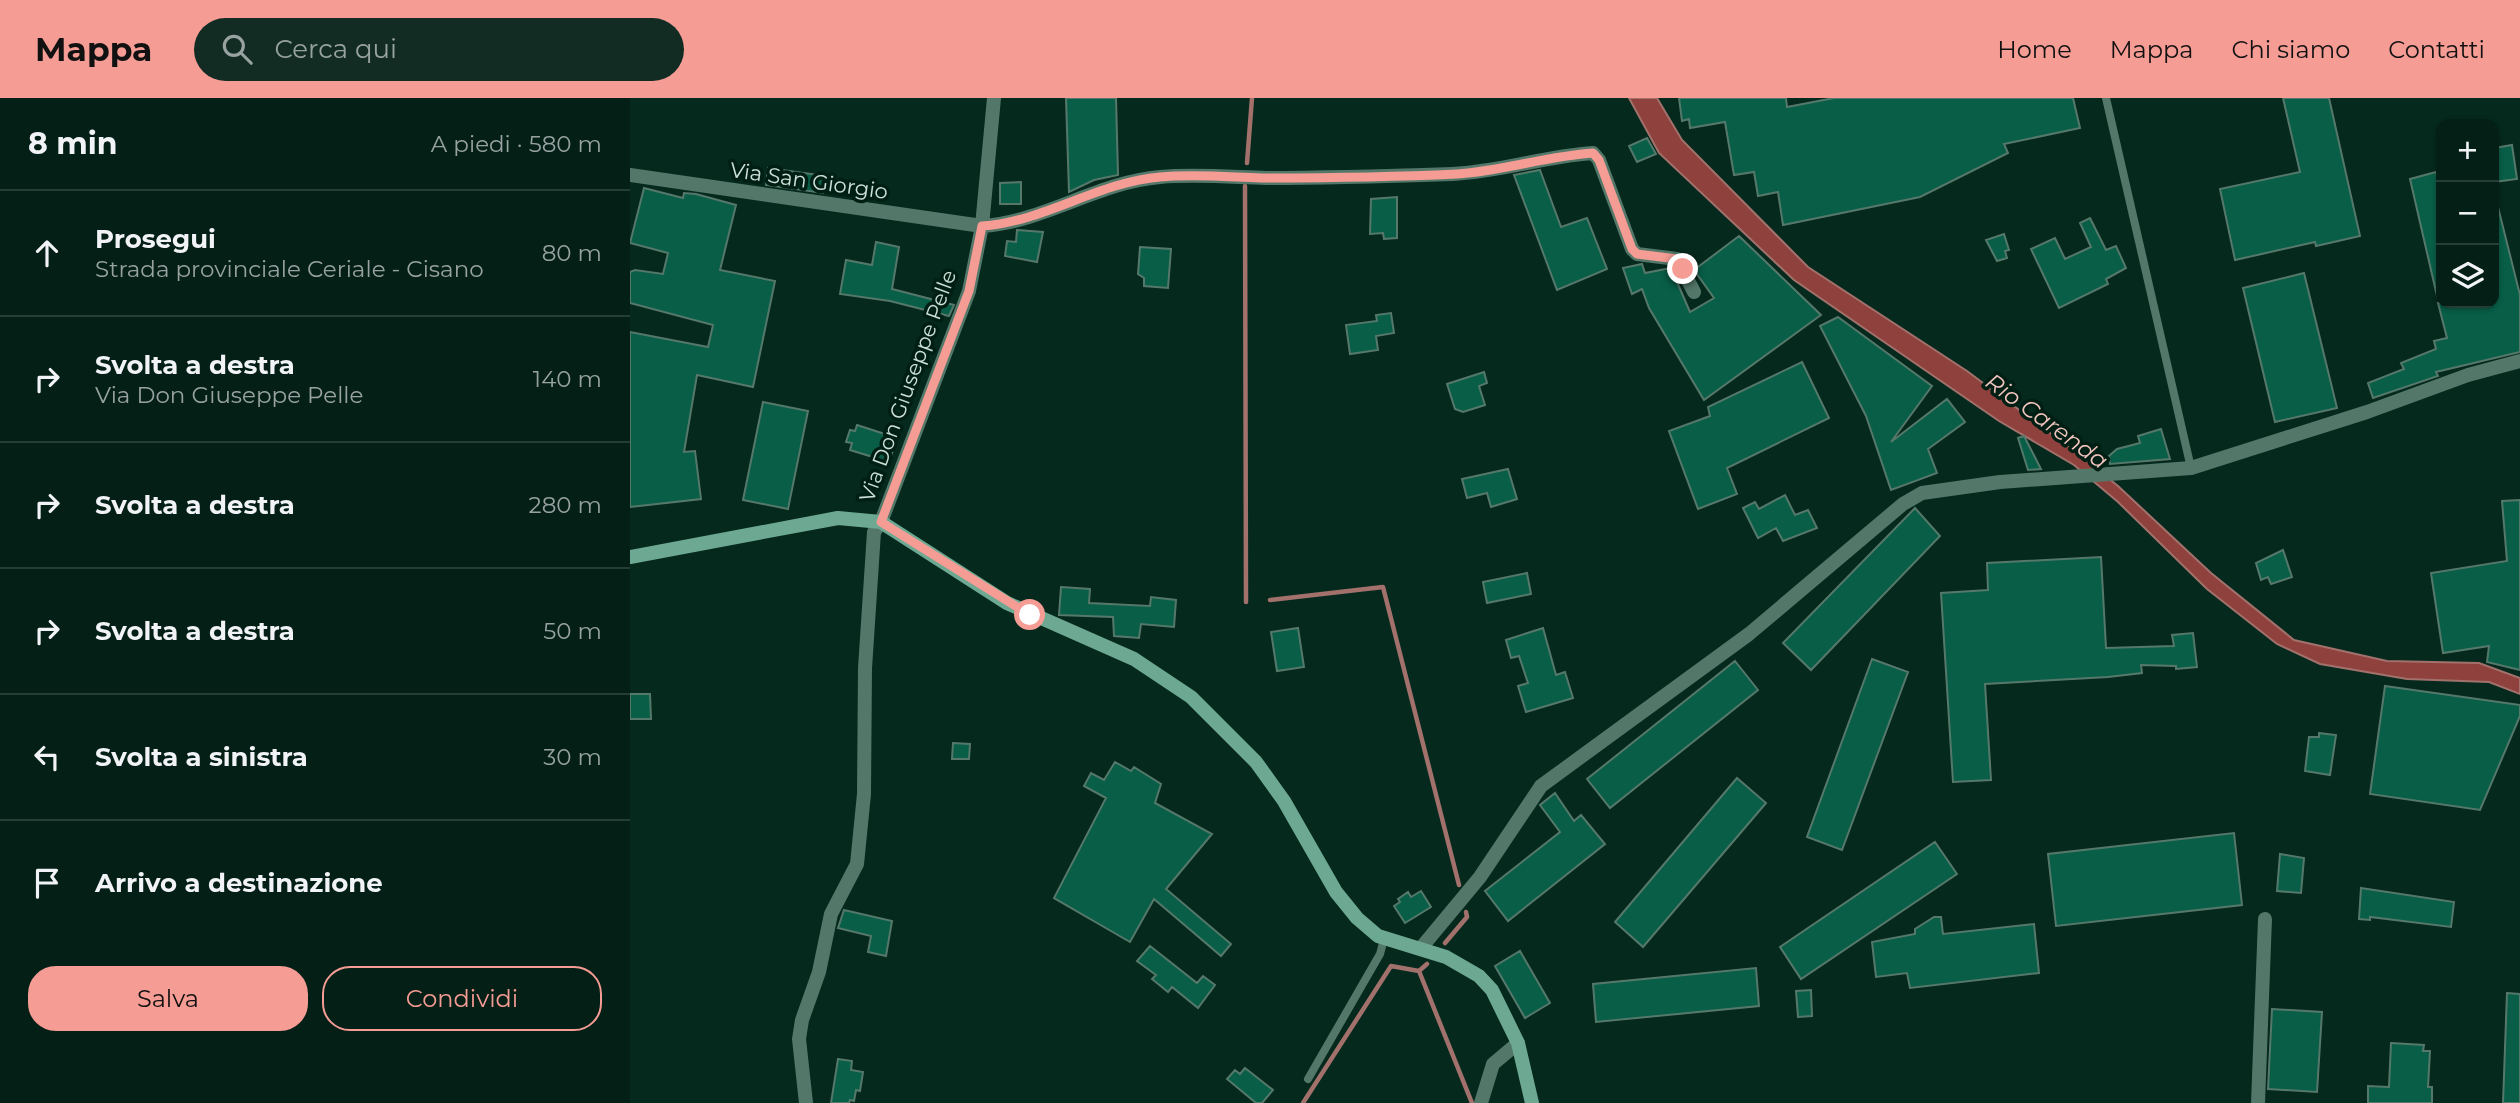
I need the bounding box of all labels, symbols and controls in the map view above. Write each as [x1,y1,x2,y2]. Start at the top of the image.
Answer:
search box [194,18,684,81]
text: Mappa [35,29,152,69]
icon: search [218,30,256,68]
text: Cerca qui [274,33,397,65]
text: Home [1997,35,2072,64]
text: Mappa [2110,35,2193,64]
text: Chi siamo [2231,35,2350,64]
text: Contatti [2388,35,2485,64]
map controls [2436,119,2499,308]
button: + [2436,119,2499,182]
text: 8 min [28,125,118,162]
text: A piedi · 580 m [431,130,602,158]
street label: Via San Giorgio [728,157,890,204]
button: − [2436,182,2499,245]
text: Prosegui [95,223,216,255]
icon: ahead [28,234,66,272]
text: 80 m [542,239,602,267]
button: layers [2436,245,2499,308]
route end [1667,253,1698,284]
text: Strada provinciale Ceriale - Cisano [95,255,484,283]
street label: Via Don Giuseppe Pelle [854,266,961,505]
text: Svolta a destra [95,349,295,381]
icon: right [28,360,66,398]
text: 140 m [533,365,602,393]
water label: Rio Carenda [1980,367,2114,475]
text: Via Don Giuseppe Pelle [95,381,363,409]
icon: right [28,486,66,524]
text: Svolta a destra [95,489,295,521]
text: 280 m [529,491,602,519]
route start [1014,599,1045,630]
icon: right [28,612,66,650]
text: Svolta a destra [95,615,295,647]
text: 50 m [543,617,602,645]
icon: left [28,738,66,776]
text: Svolta a sinistra [95,741,308,773]
text: 30 m [543,743,602,771]
icon: arrive [28,864,66,902]
text: Arrivo a destinazione [95,867,383,899]
button: Salva [28,966,308,1031]
button: Condividi [322,966,602,1031]

